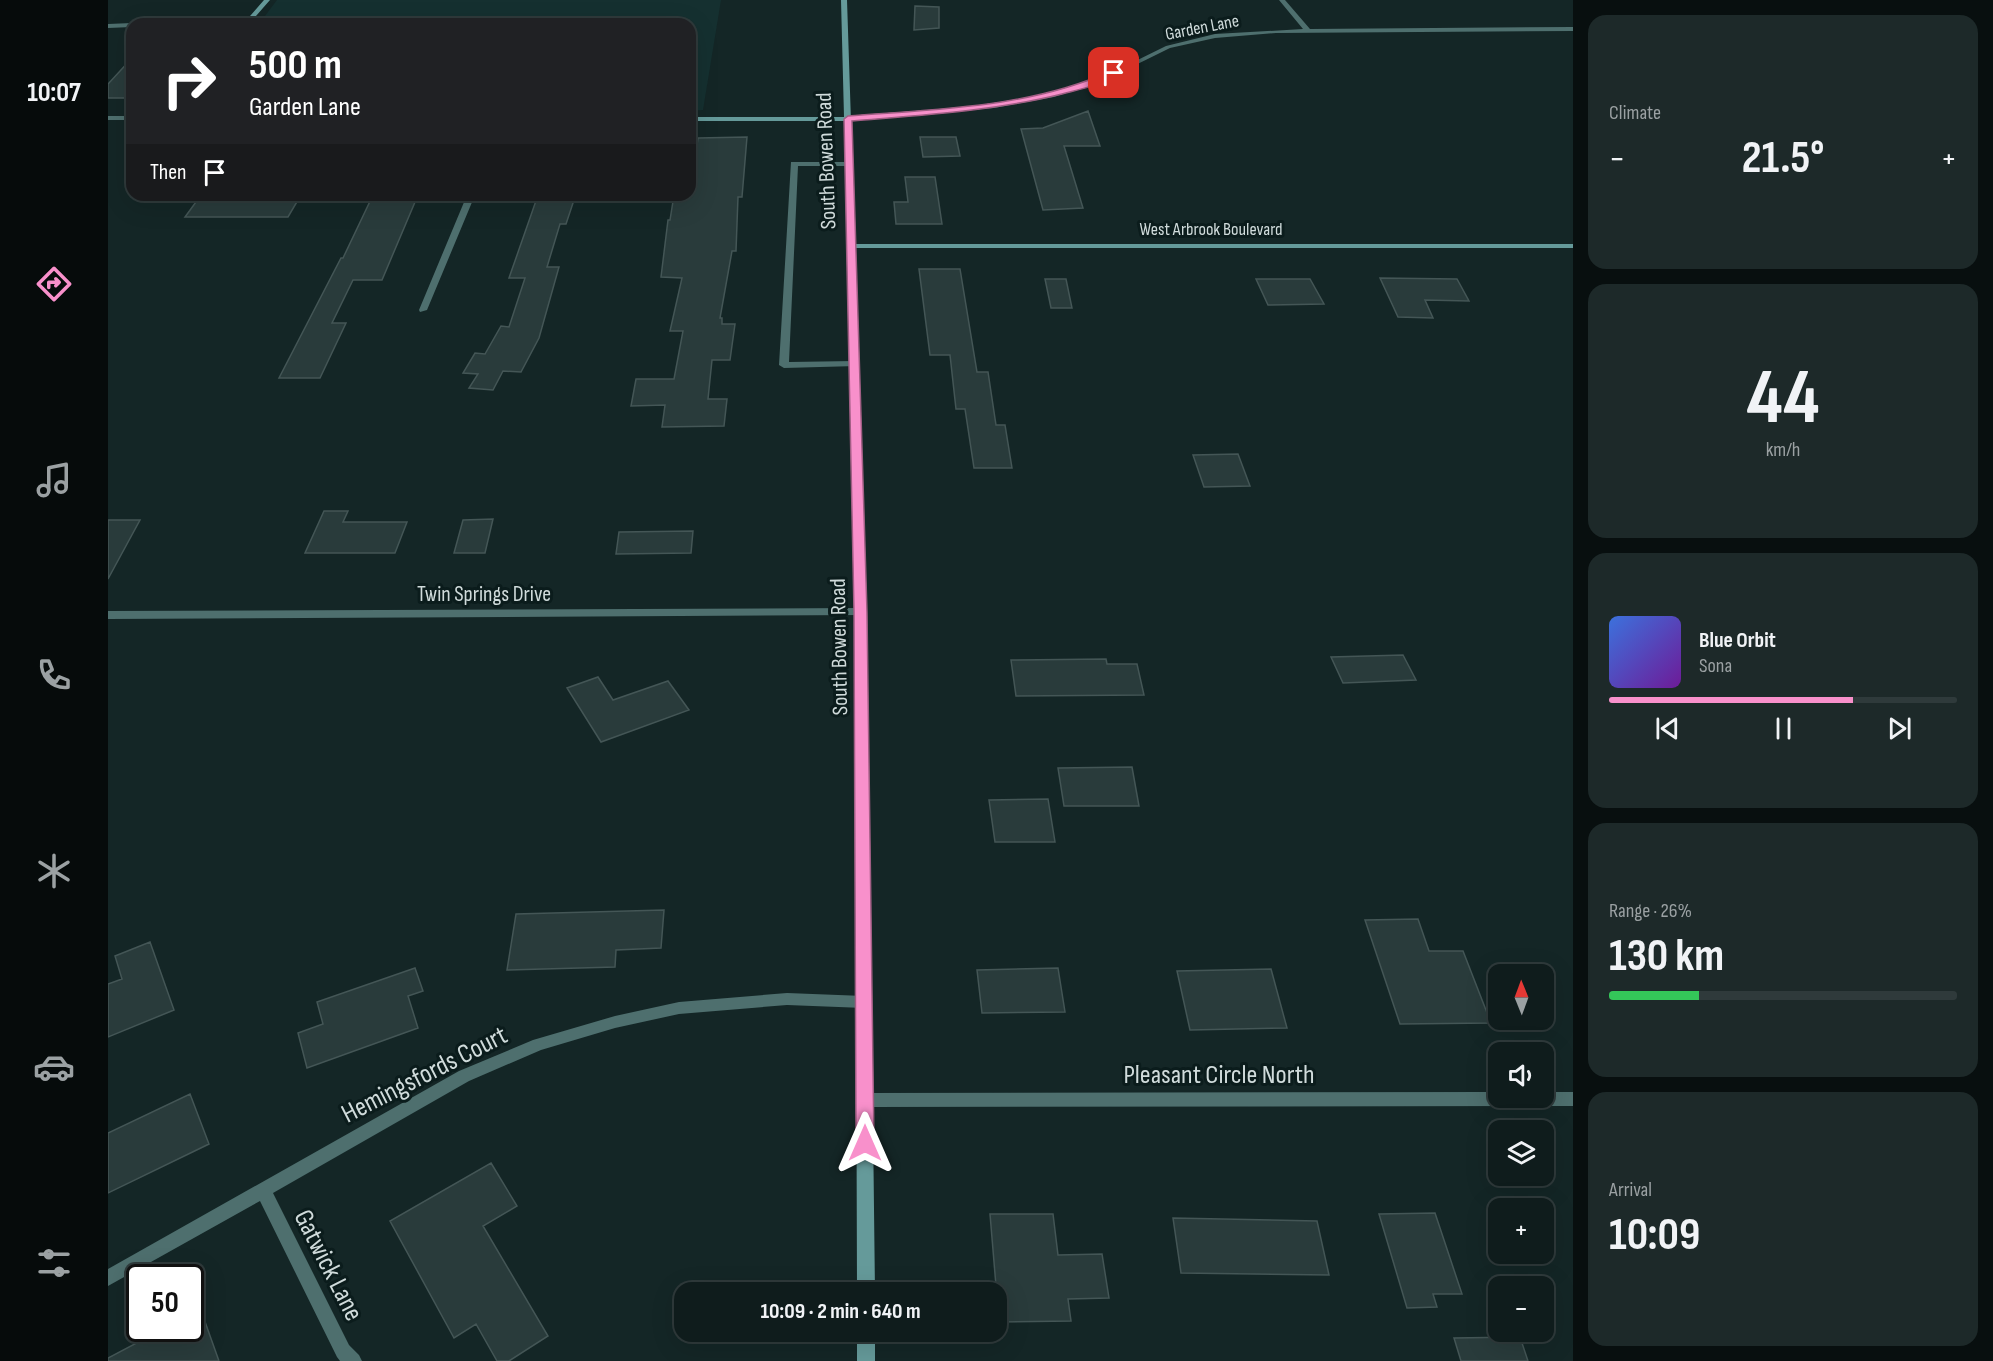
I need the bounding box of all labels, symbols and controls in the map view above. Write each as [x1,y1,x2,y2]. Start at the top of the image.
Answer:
street label: Garden Lane [1164,10,1241,45]
text: 500 m [249,40,342,91]
icon: right [150,42,228,120]
pin [1088,47,1139,98]
icon: arrive [1097,56,1130,89]
text: 10:07 [27,77,81,109]
text: Garden Lane [249,91,361,123]
street label: South Bowen Road [811,92,842,230]
text: Climate [1609,101,1661,125]
text: 21.5° [1742,131,1824,186]
text: − [1609,139,1625,179]
text: + [1941,139,1957,179]
icon: arrive [198,156,231,189]
text: Then [150,159,186,186]
street label: West Arbrook Boulevard [1139,219,1283,240]
icon: directions [33,263,75,305]
text: 44 [1747,352,1819,445]
text: km/h [1766,438,1800,462]
icon: music [33,459,75,501]
street label: South Bowen Road [825,578,854,716]
street label: Twin Springs Drive [417,581,551,608]
text: Blue Orbit [1699,627,1776,654]
icon: phone [33,654,75,696]
text: Sona [1699,654,1732,678]
icon: previous [1651,712,1684,745]
icon: pause [1767,712,1800,745]
icon: next [1883,712,1916,745]
icon: climate [33,850,75,892]
text: Range · 26% [1609,899,1692,923]
text: 130 km [1609,929,1724,984]
north arrow [1488,964,1554,1030]
map controls [1488,964,1554,1342]
street label: Hemingsfords Court [336,1019,513,1130]
button: sound [1488,1042,1554,1108]
icon: car [33,1046,75,1088]
street label: Pleasant Circle North [1123,1059,1315,1091]
position arrow [833,1111,897,1175]
button: layers [1488,1120,1554,1186]
text: Arrival [1609,1178,1652,1202]
button: + [1488,1198,1554,1264]
street label: Gatwick Lane [287,1205,370,1326]
text: 10:09 [1609,1208,1700,1263]
icon: filters [33,1242,75,1284]
speed limit sign: 50 [126,1264,204,1342]
button: − [1488,1276,1554,1342]
text: 10:09 · 2 min · 640 m [760,1298,921,1325]

